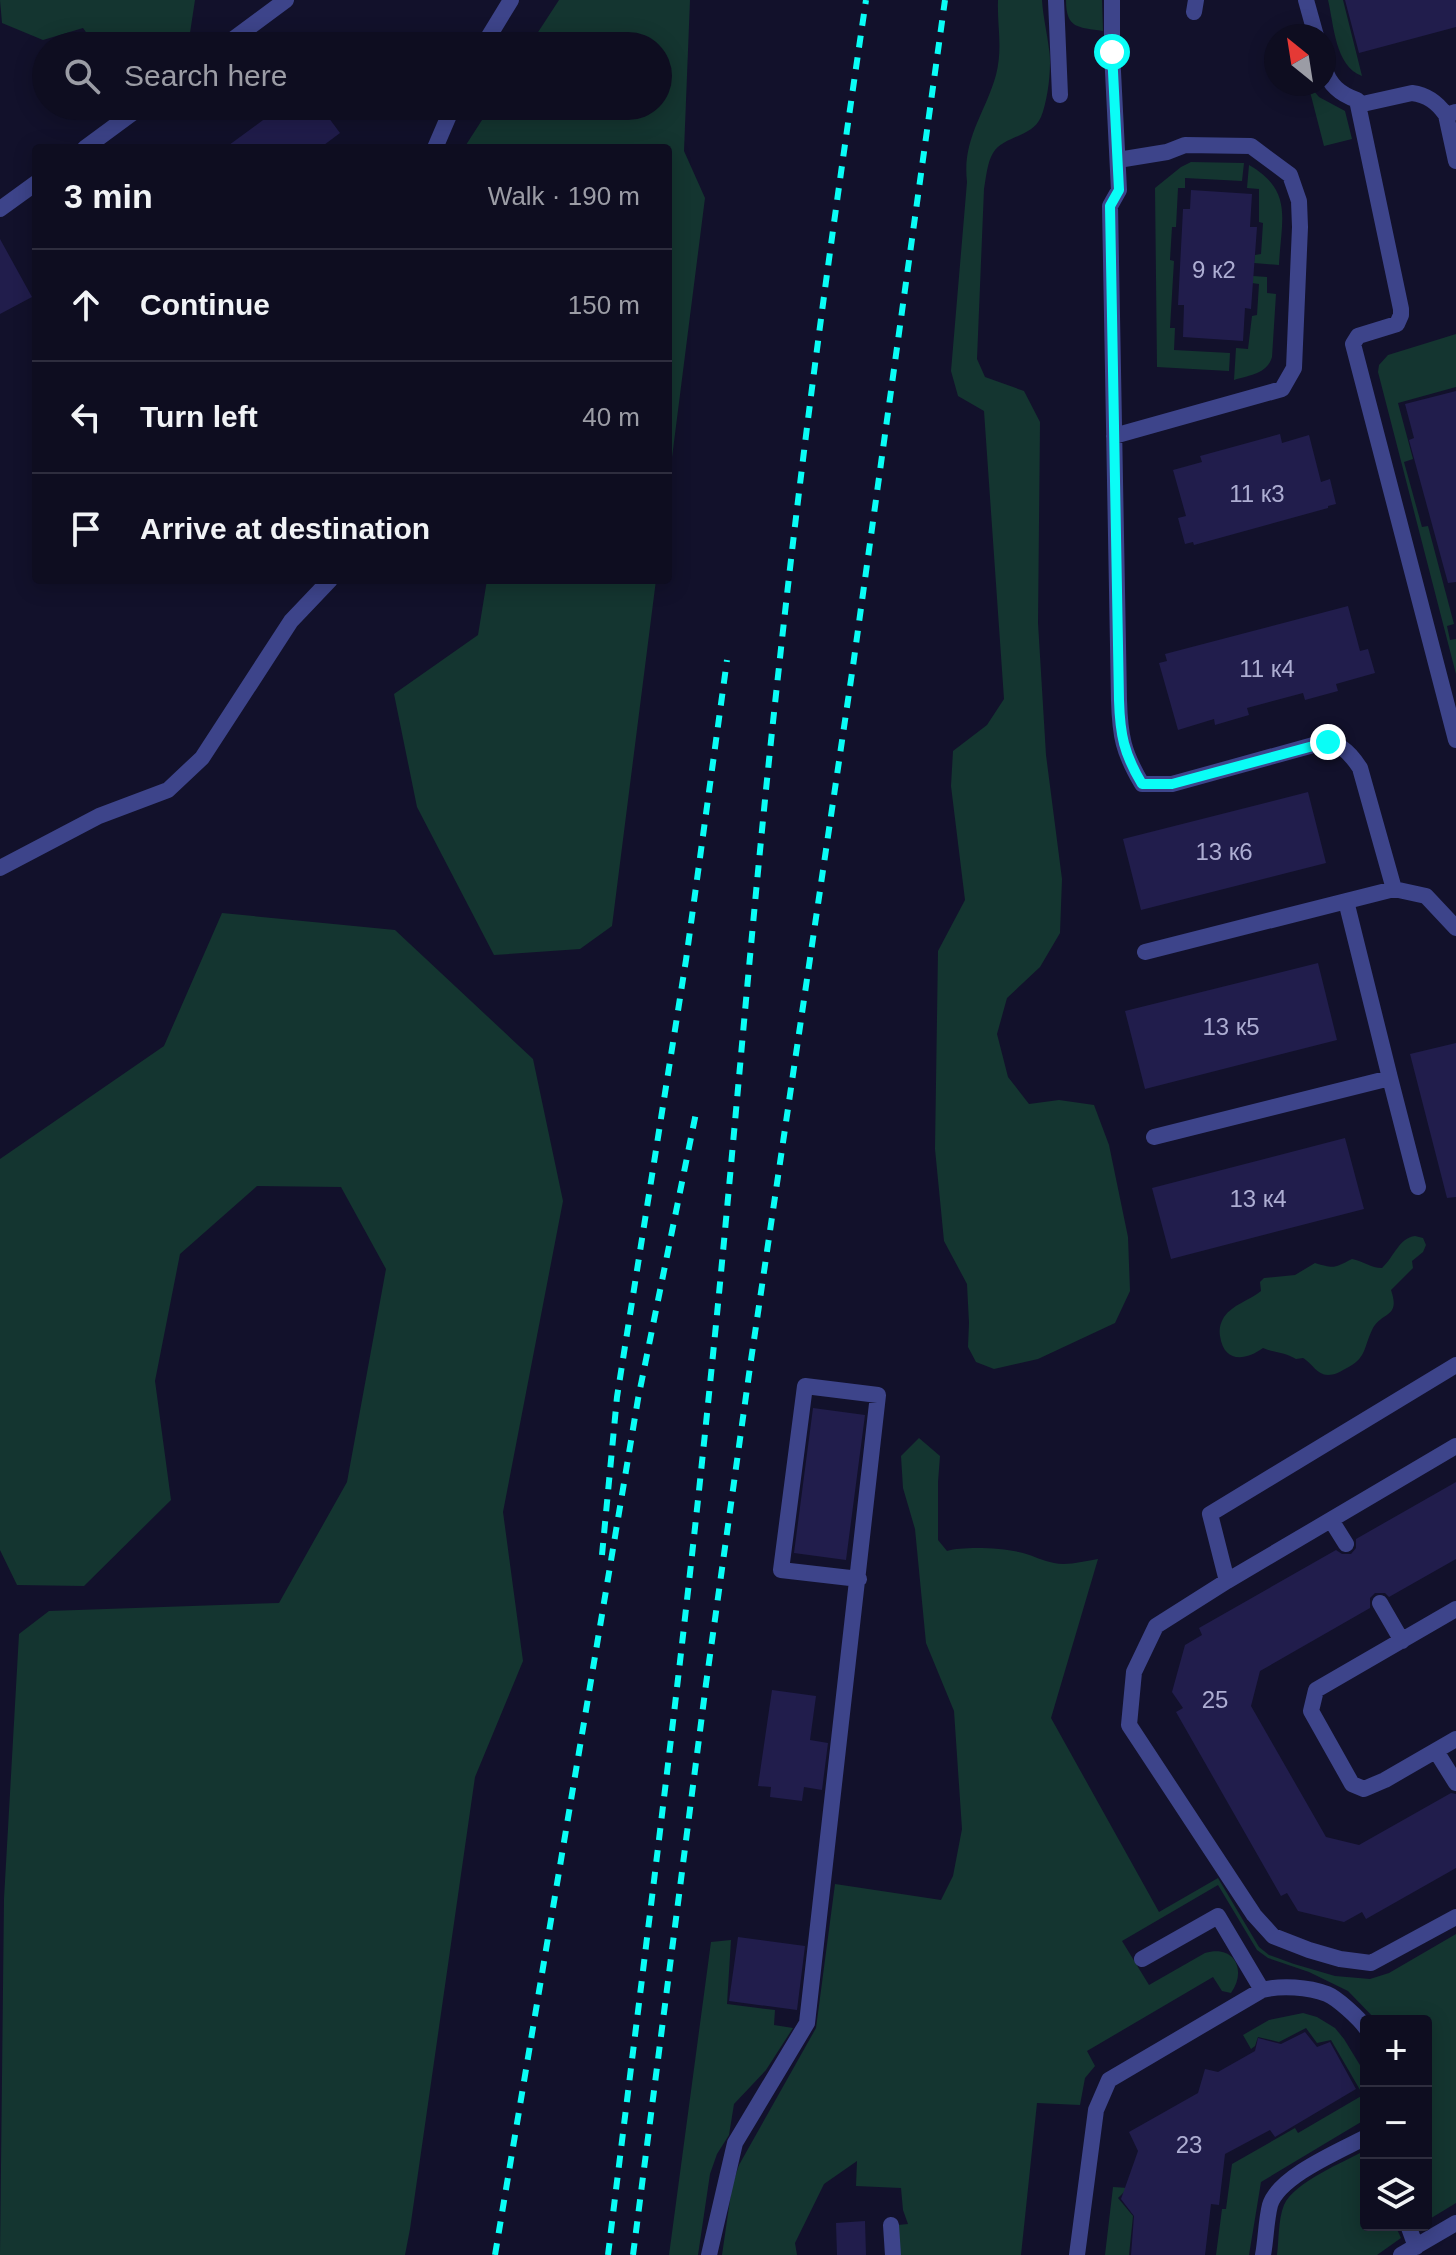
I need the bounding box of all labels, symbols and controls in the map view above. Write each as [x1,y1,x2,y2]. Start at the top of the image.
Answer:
north arrow [1264,24,1336,96]
search box [32,32,672,120]
route start [1094,34,1130,70]
icon: search [60,54,104,98]
text: Search here [124,59,287,92]
text: 3 min [64,177,153,215]
text: Walk · 190 m [488,181,640,211]
house number: 9 к2 [1192,256,1236,283]
icon: ahead [64,283,108,327]
text: Continue [140,288,270,321]
text: 150 m [568,290,640,320]
icon: left [64,395,108,439]
text: Turn left [140,400,258,433]
text: 40 m [582,402,640,432]
house number: 11 к3 [1229,480,1285,507]
icon: arrive [64,507,108,551]
text: Arrive at destination [140,512,430,545]
house number: 11 к4 [1239,655,1295,682]
route end [1310,724,1346,760]
house number: 13 к6 [1195,838,1253,865]
house number: 13 к5 [1202,1013,1260,1040]
house number: 13 к4 [1229,1185,1287,1212]
house number: 25 [1202,1686,1228,1713]
map controls [1360,2015,1432,2231]
button: + [1360,2015,1432,2087]
button: − [1360,2087,1432,2159]
house number: 23 [1176,2131,1202,2158]
button: layers [1360,2159,1432,2231]

